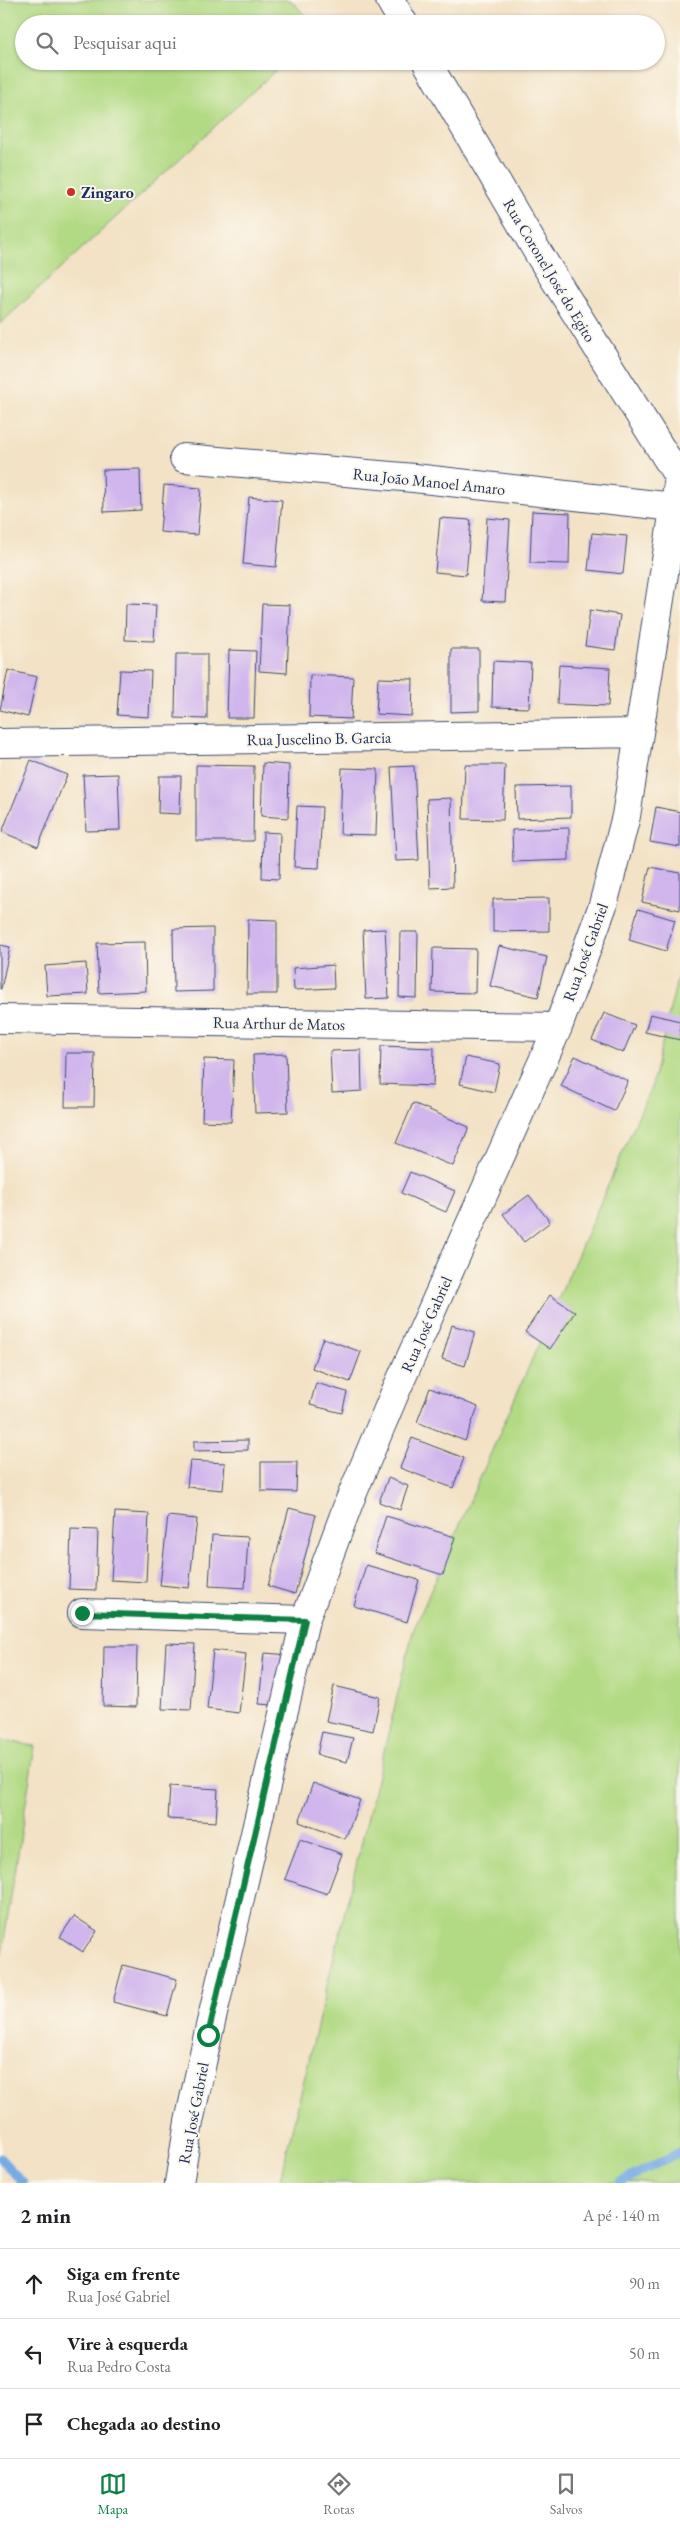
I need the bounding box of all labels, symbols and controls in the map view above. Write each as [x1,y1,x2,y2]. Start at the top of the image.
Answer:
search box [15,15,665,70]
icon: search [33,29,61,57]
text: Pesquisar aqui [73,30,177,55]
place label: Zingaro [81,182,134,203]
marker: Zingaro [65,186,77,198]
street label: Rua Coronel José do Egito [498,195,601,346]
street label: Rua João Manoel Amaro [352,463,506,500]
street label: Rua Juscelino B. Garcia [246,727,392,750]
street label: Rua José Gabriel [558,900,613,1004]
street label: Rua Arthur de Matos [213,1012,345,1035]
street label: Rua José Gabriel [396,1273,457,1376]
route end [71,1602,94,1625]
route start [197,2024,220,2047]
street label: Rua José Gabriel [173,2060,214,2166]
text: 2 min [20,2202,71,2229]
text: A pé · 140 m [583,2205,660,2226]
text: Siga em frente [67,2261,180,2286]
icon: ahead [20,2270,48,2298]
text: 90 m [629,2273,660,2294]
text: Rua José Gabriel [67,2286,170,2307]
text: Vire à esquerda [67,2331,188,2356]
icon: left [20,2340,48,2368]
text: 50 m [629,2343,660,2364]
text: Rua Pedro Costa [67,2356,171,2377]
icon: arrive [20,2410,48,2438]
text: Chegada ao destino [67,2411,221,2436]
tab: Mapa [98,2470,128,2518]
tab: Rotas [323,2470,355,2518]
tab: Salvos [550,2470,582,2518]

